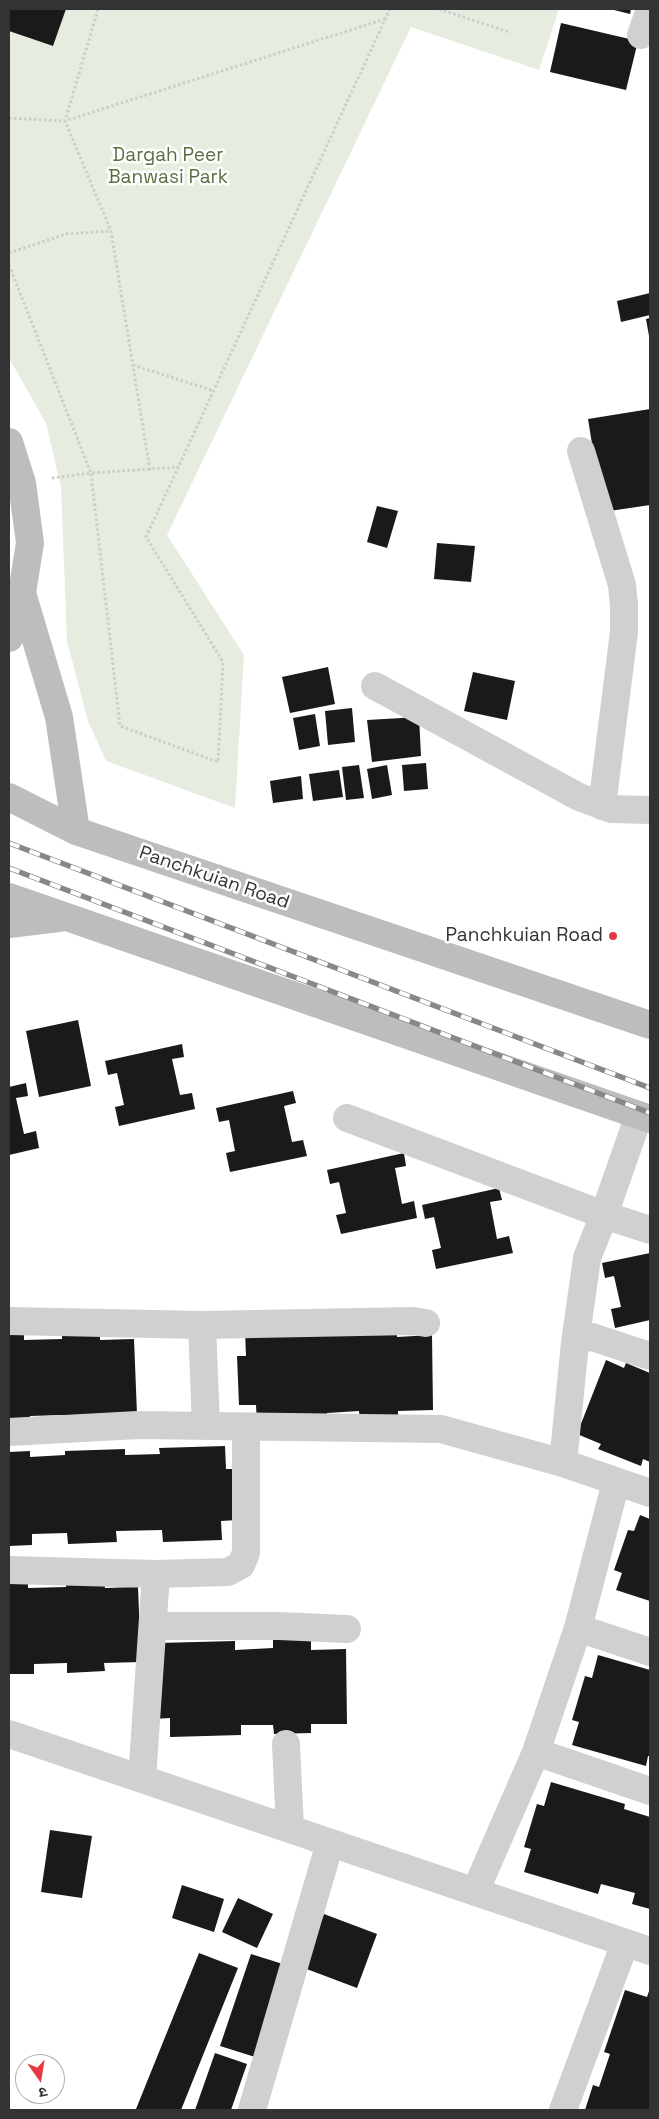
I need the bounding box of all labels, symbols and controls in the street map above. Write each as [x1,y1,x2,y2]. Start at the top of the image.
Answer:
park label: Dargah Peer Banwasi Park [108,145,228,189]
street label: Panchkuian Road [136,842,292,914]
place label: Panchkuian Road [446,925,603,947]
marker: Panchkuian Road [607,930,619,942]
north arrow [15,2054,65,2104]
text: उ [37,2083,49,2102]

